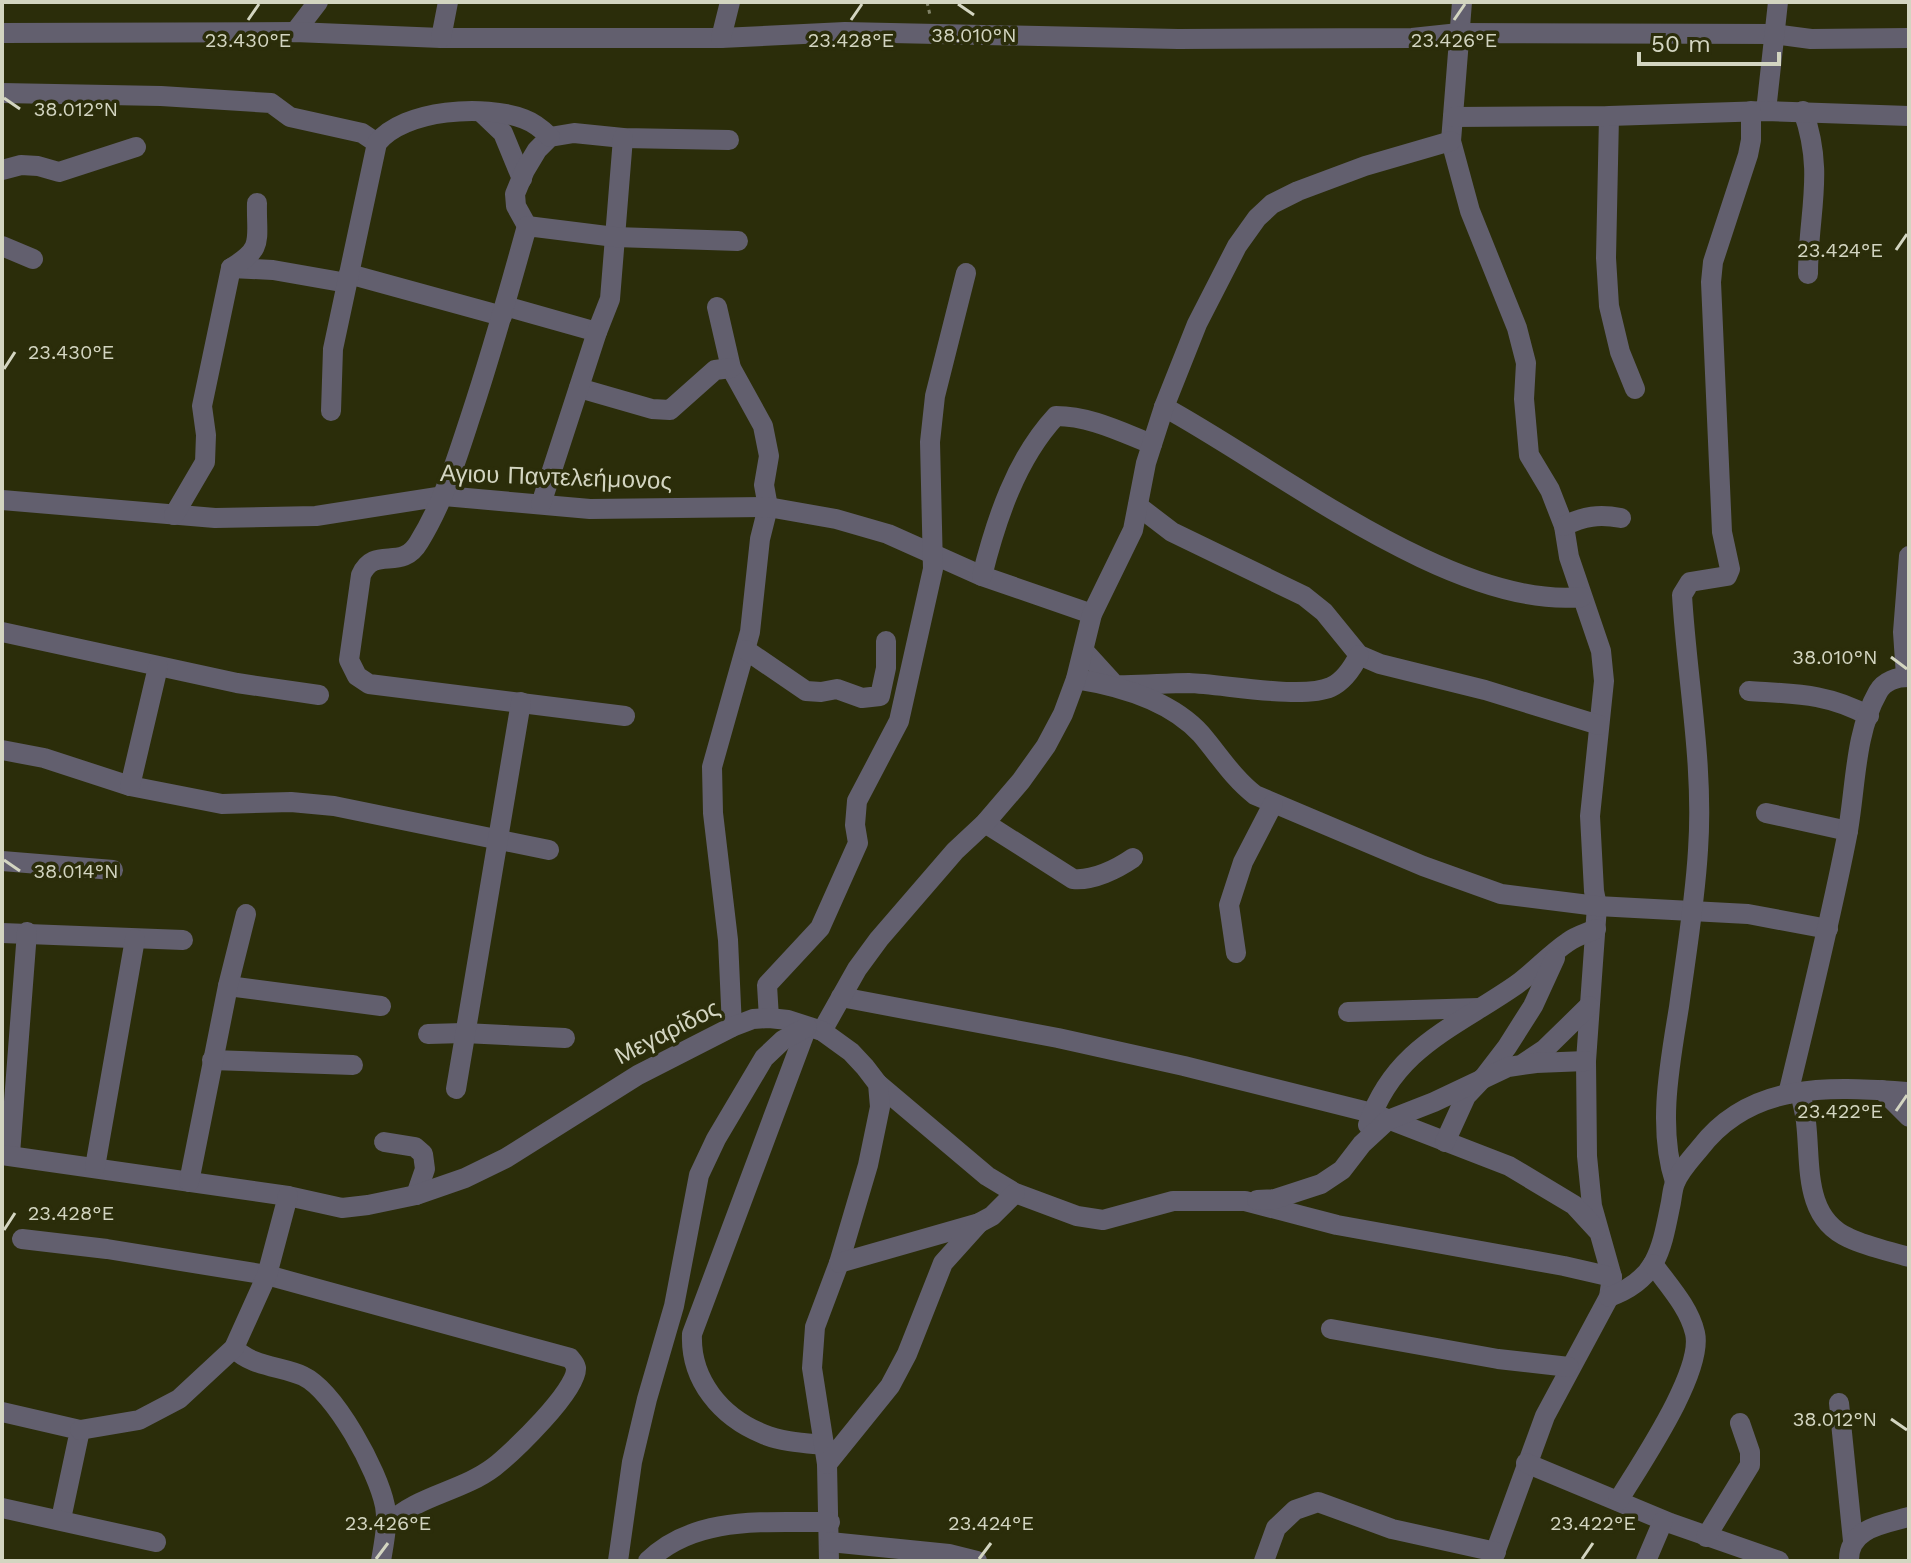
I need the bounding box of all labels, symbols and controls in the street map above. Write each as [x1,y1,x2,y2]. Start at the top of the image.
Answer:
scale bar [1639,16,1779,66]
text: 38.010°N [931,23,1017,47]
text: 23.430°E [205,28,291,52]
text: 23.428°E [808,28,894,52]
text: 23.426°E [1411,28,1497,52]
text: 50 m [1651,30,1711,58]
text: 38.012°N [34,97,118,121]
text: 23.424°E [1797,238,1883,262]
text: 23.430°E [28,340,114,364]
street label: Αγιου Παντελεήμονος [439,459,673,495]
text: 38.010°N [1792,645,1878,669]
text: 38.014°N [33,859,119,883]
street label: Μεγαρίδος [610,994,724,1070]
text: 23.422°E [1797,1099,1883,1123]
text: 23.428°E [28,1201,114,1225]
text: 38.012°N [1793,1407,1877,1431]
text: 23.426°E [345,1511,431,1535]
text: 23.424°E [948,1511,1034,1535]
text: 23.422°E [1550,1511,1636,1535]

